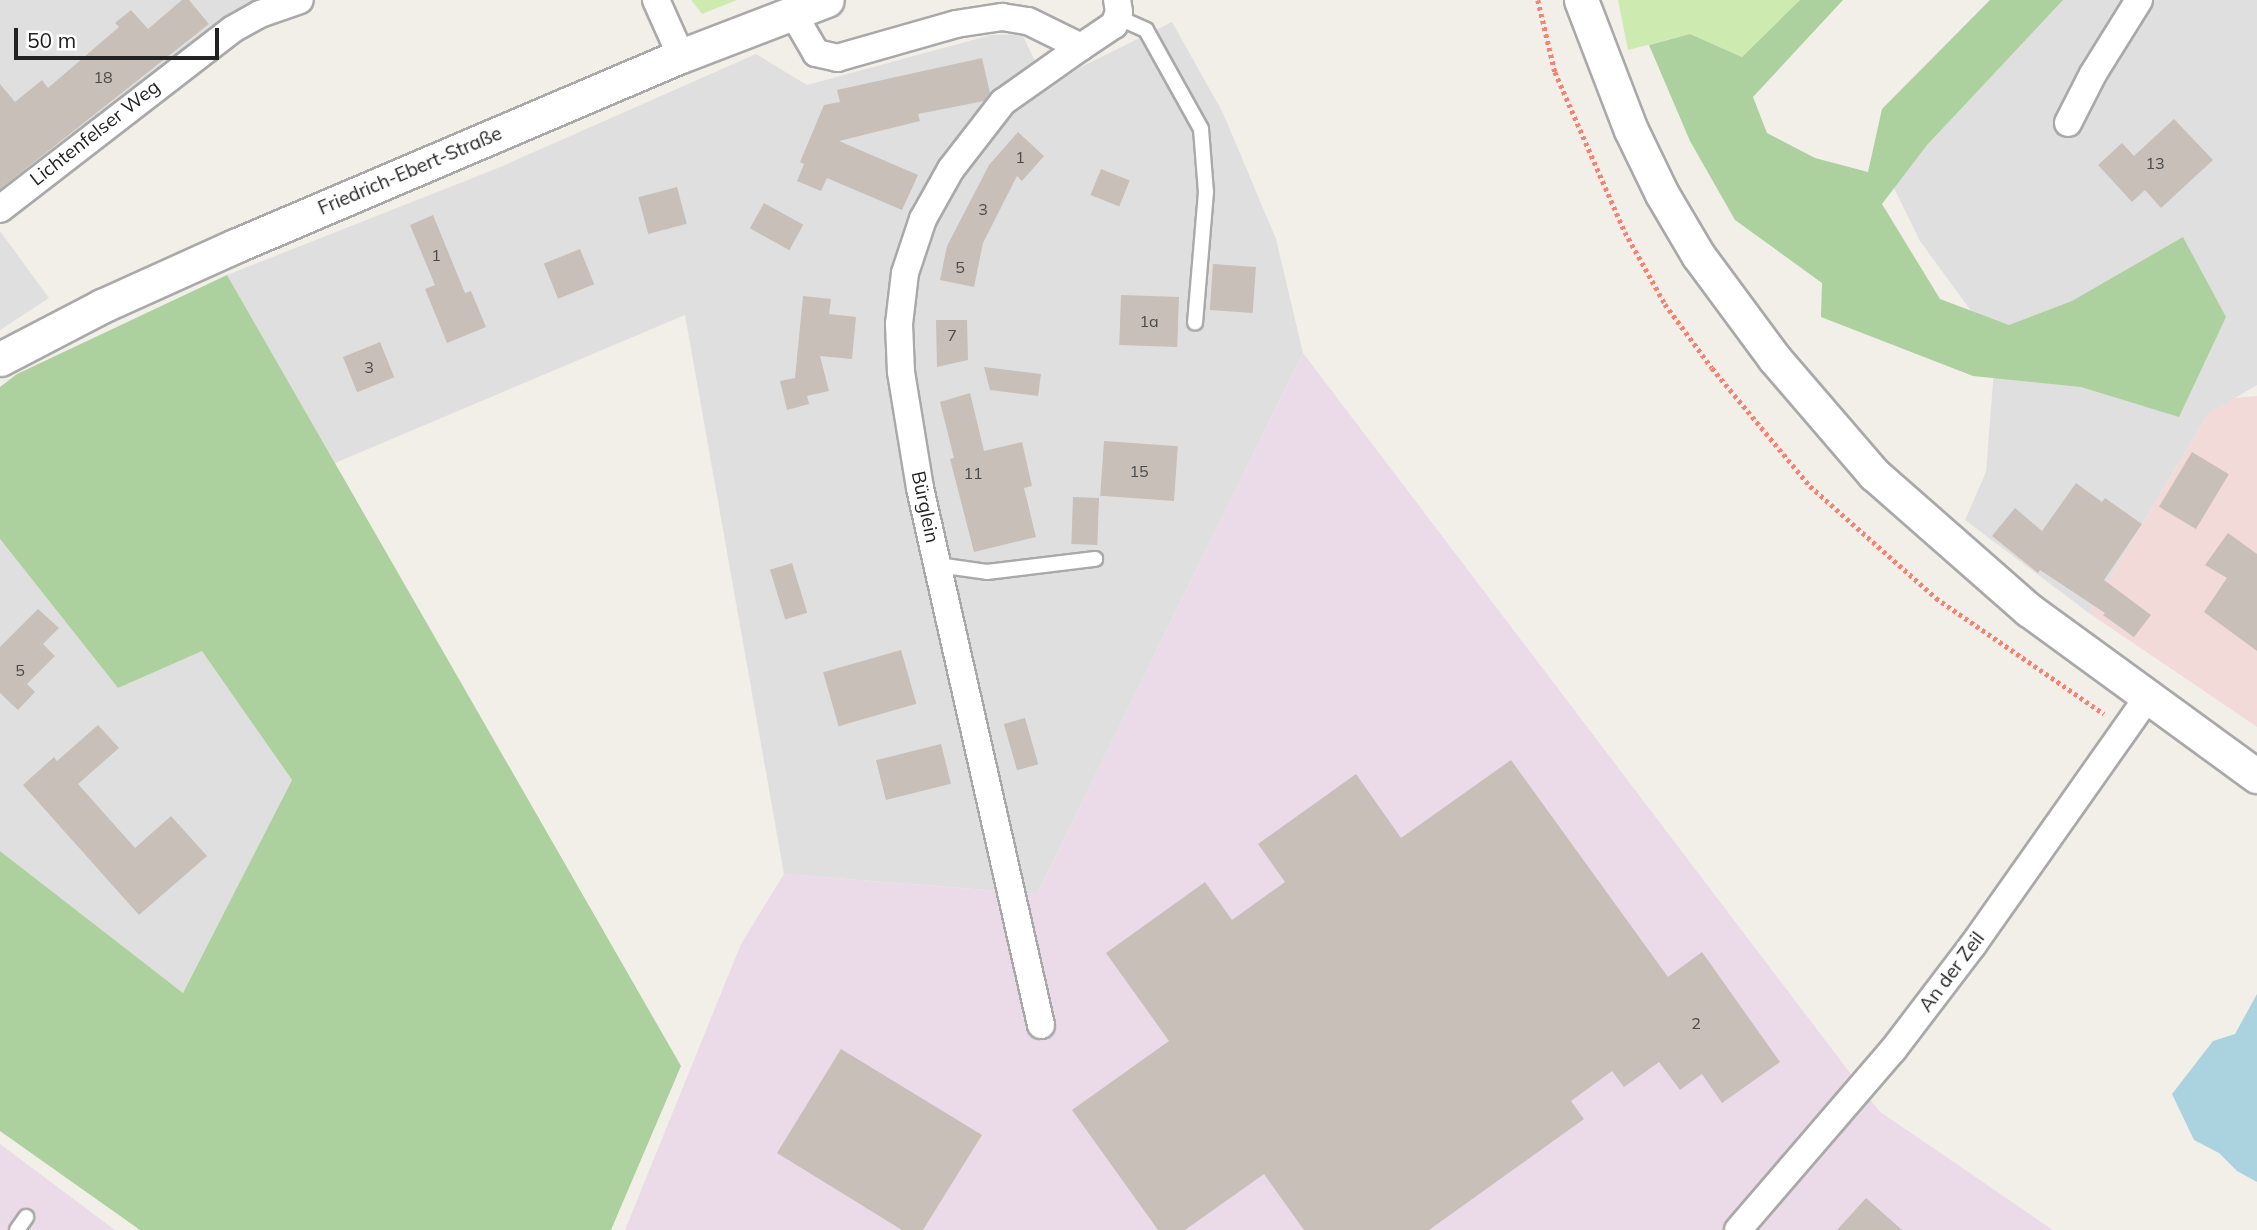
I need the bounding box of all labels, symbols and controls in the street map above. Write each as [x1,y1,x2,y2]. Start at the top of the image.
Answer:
scale bar [18,14,222,58]
text: 50 m [27,27,76,53]
house number: 18 [93,67,113,87]
street label: Lichtenfelser Weg [26,75,164,191]
street label: Friedrich-Ebert-Straße [315,122,505,220]
house number: 1 [1015,147,1025,167]
house number: 13 [2145,153,2165,173]
house number: 3 [978,199,988,219]
house number: 1 [431,245,441,265]
house number: 5 [955,257,965,277]
house number: 1a [1139,311,1159,331]
house number: 7 [947,325,957,345]
house number: 3 [364,357,374,377]
house number: 15 [1129,461,1149,481]
house number: 11 [963,463,983,483]
street label: Bürglein [906,469,944,545]
house number: 5 [15,660,25,680]
street label: An der Zeil [1915,928,1989,1016]
house number: 2 [1691,1013,1701,1033]

